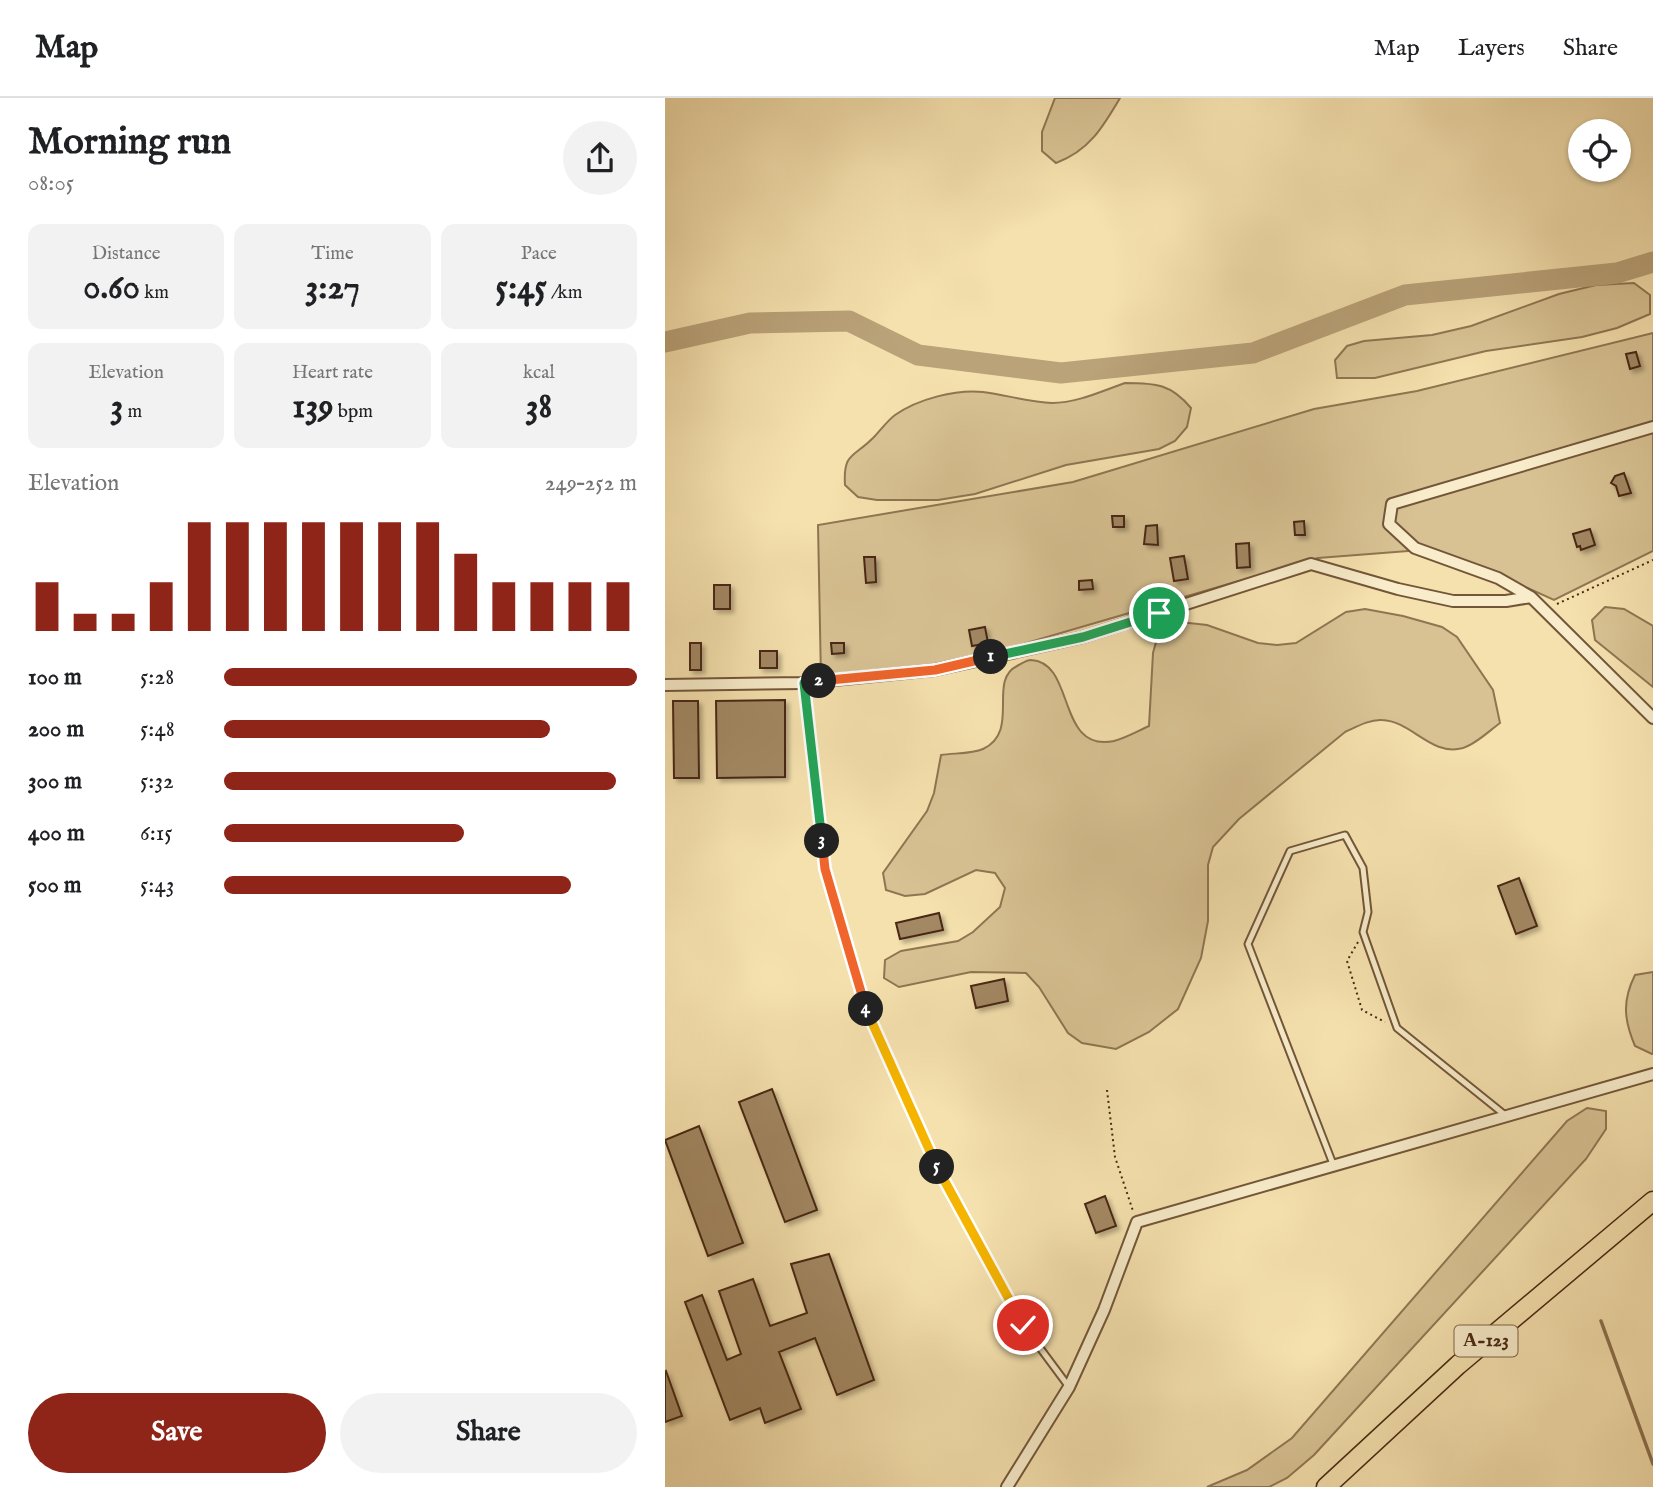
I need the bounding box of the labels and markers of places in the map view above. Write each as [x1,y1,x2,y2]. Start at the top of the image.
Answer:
pin [1129,583,1189,643]
pin: 1 [973,640,1009,674]
pin: 2 [801,664,837,698]
pin: 3 [805,824,839,858]
pin: 4 [849,992,883,1026]
pin: 5 [919,1150,955,1184]
pin [993,1295,1053,1355]

